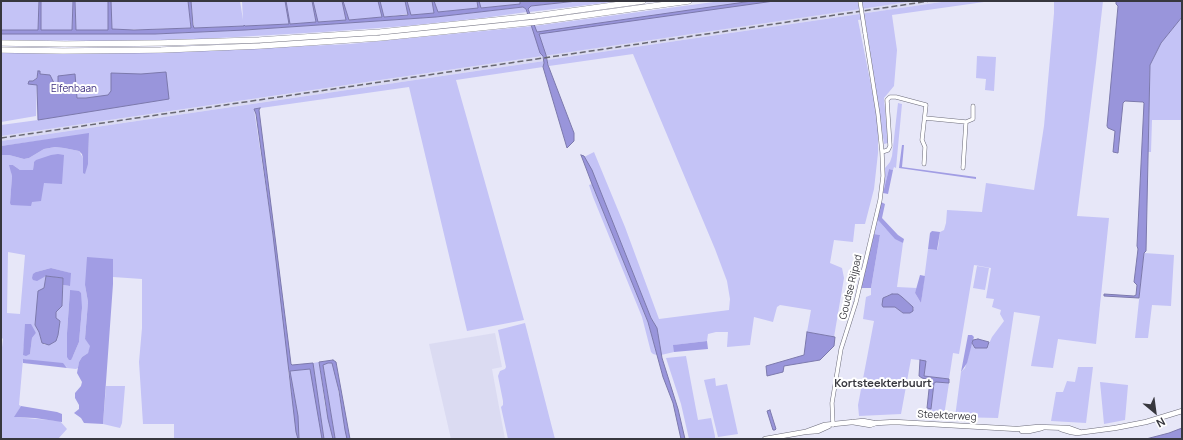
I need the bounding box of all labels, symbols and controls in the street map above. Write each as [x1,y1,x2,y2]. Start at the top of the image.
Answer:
park label: Elfenbaan [51,83,97,95]
street label: Goudse Rijpad [837,253,865,321]
district label: Kortsteekterbuurt [834,377,932,391]
north arrow [1135,392,1175,432]
street label: Steekterweg [917,408,977,424]
text: N [1154,414,1168,431]

